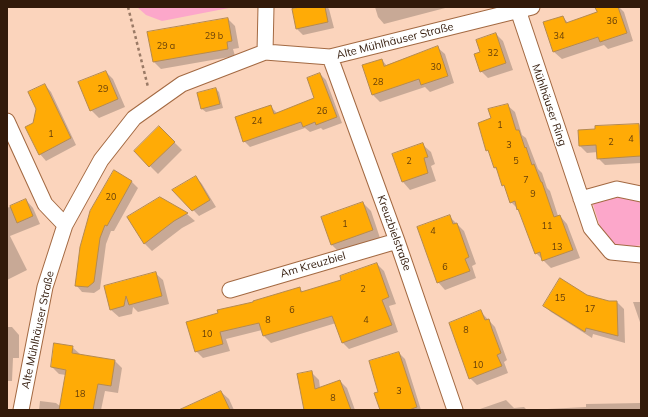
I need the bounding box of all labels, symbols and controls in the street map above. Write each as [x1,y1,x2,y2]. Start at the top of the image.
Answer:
house number: 36 [607,16,617,26]
street label: Alte Mühlhäuser Straße [335,20,455,62]
house number: 29 b [205,31,223,41]
house number: 34 [554,31,564,41]
house number: 29 a [157,41,175,51]
house number: 32 [488,48,498,58]
house number: 30 [431,62,441,72]
street label: Mühlhäuser Ring [529,62,569,148]
house number: 28 [373,77,383,87]
house number: 29 [98,84,108,94]
house number: 26 [317,106,327,116]
house number: 24 [252,116,262,126]
house number: 1 [497,120,503,130]
house number: 1 [48,129,54,139]
house number: 4 [628,134,634,144]
house number: 2 [608,137,614,147]
house number: 3 [506,140,512,150]
house number: 2 [406,156,412,166]
house number: 5 [513,156,519,166]
house number: 7 [523,175,529,185]
house number: 9 [530,189,536,199]
house number: 20 [106,192,116,202]
street label: Kreuzbielstraße [374,193,414,273]
house number: 1 [342,219,348,229]
house number: 11 [542,221,552,231]
house number: 4 [430,226,436,236]
house number: 13 [552,242,562,252]
street label: Am Kreuzbiel [279,249,347,281]
house number: 6 [442,262,448,272]
street label: Alte Mühlhäuser Straße [19,270,57,390]
house number: 2 [360,284,366,294]
house number: 15 [555,293,565,303]
house number: 17 [585,304,595,314]
house number: 6 [289,305,295,315]
house number: 8 [265,315,271,325]
house number: 4 [363,315,369,325]
house number: 8 [463,325,469,335]
house number: 10 [202,329,212,339]
house number: 10 [473,360,483,370]
house number: 3 [396,386,402,396]
house number: 18 [75,389,85,399]
house number: 8 [330,393,336,403]

